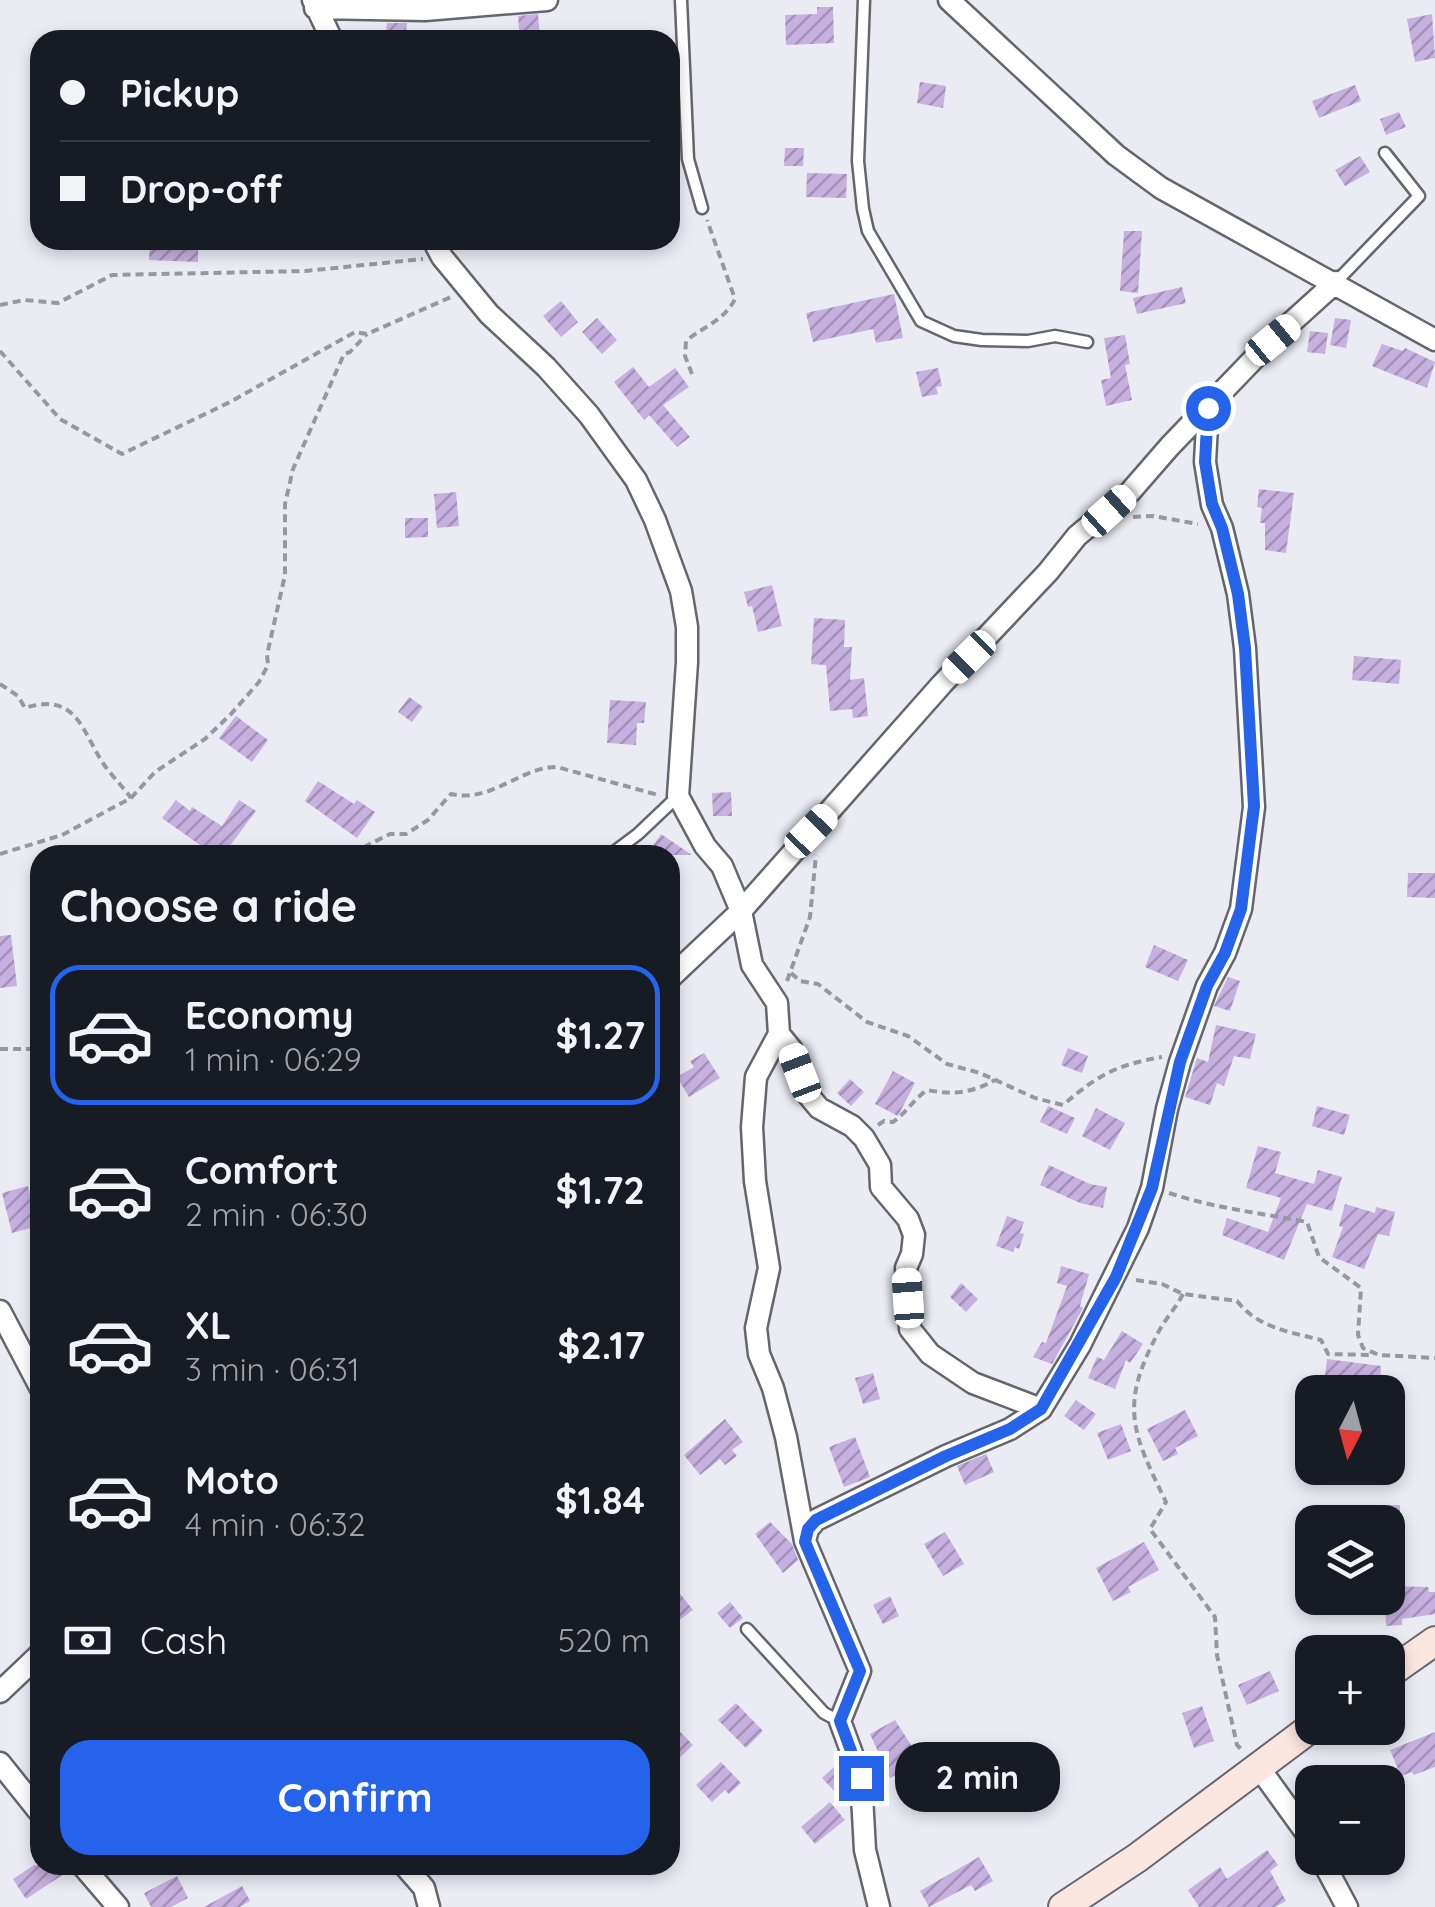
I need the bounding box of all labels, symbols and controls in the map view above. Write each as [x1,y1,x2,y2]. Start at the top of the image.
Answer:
text: Pickup [120,69,239,117]
text: Drop-off [120,165,282,213]
car [1240,309,1306,371]
route start [1186,386,1231,431]
car [1077,480,1141,542]
car [937,625,1001,689]
car [779,799,843,863]
text: Choose a ride [60,877,357,933]
icon: car [65,990,155,1080]
text: Economy [185,991,354,1039]
text: $1.27 [556,1011,645,1059]
text: 1 min · 06:29 [185,1039,362,1079]
car [775,1040,825,1106]
icon: car [65,1145,155,1235]
text: Comfort [185,1146,339,1194]
text: $1.72 [556,1166,645,1214]
text: 2 min · 06:30 [185,1194,368,1234]
car [891,1267,925,1329]
icon: car [65,1300,155,1390]
text: XL [185,1301,231,1349]
text: $2.17 [557,1321,645,1369]
text: 3 min · 06:31 [185,1349,360,1389]
north arrow [1295,1375,1405,1485]
map controls [1295,1375,1405,1875]
icon: car [65,1455,155,1545]
text: Moto [185,1456,279,1504]
text: $1.84 [555,1476,645,1524]
text: 4 min · 06:32 [185,1504,366,1544]
button: layers [1295,1505,1405,1615]
icon: cash [60,1613,115,1668]
text: Cash [140,1616,227,1664]
text: 520 m [558,1620,650,1660]
button: + [1295,1635,1405,1745]
button: Confirm [60,1740,650,1855]
callout: 2 min [896,1743,1061,1813]
route end [839,1756,884,1801]
text: 2 min [936,1757,1019,1797]
button: − [1295,1765,1405,1875]

